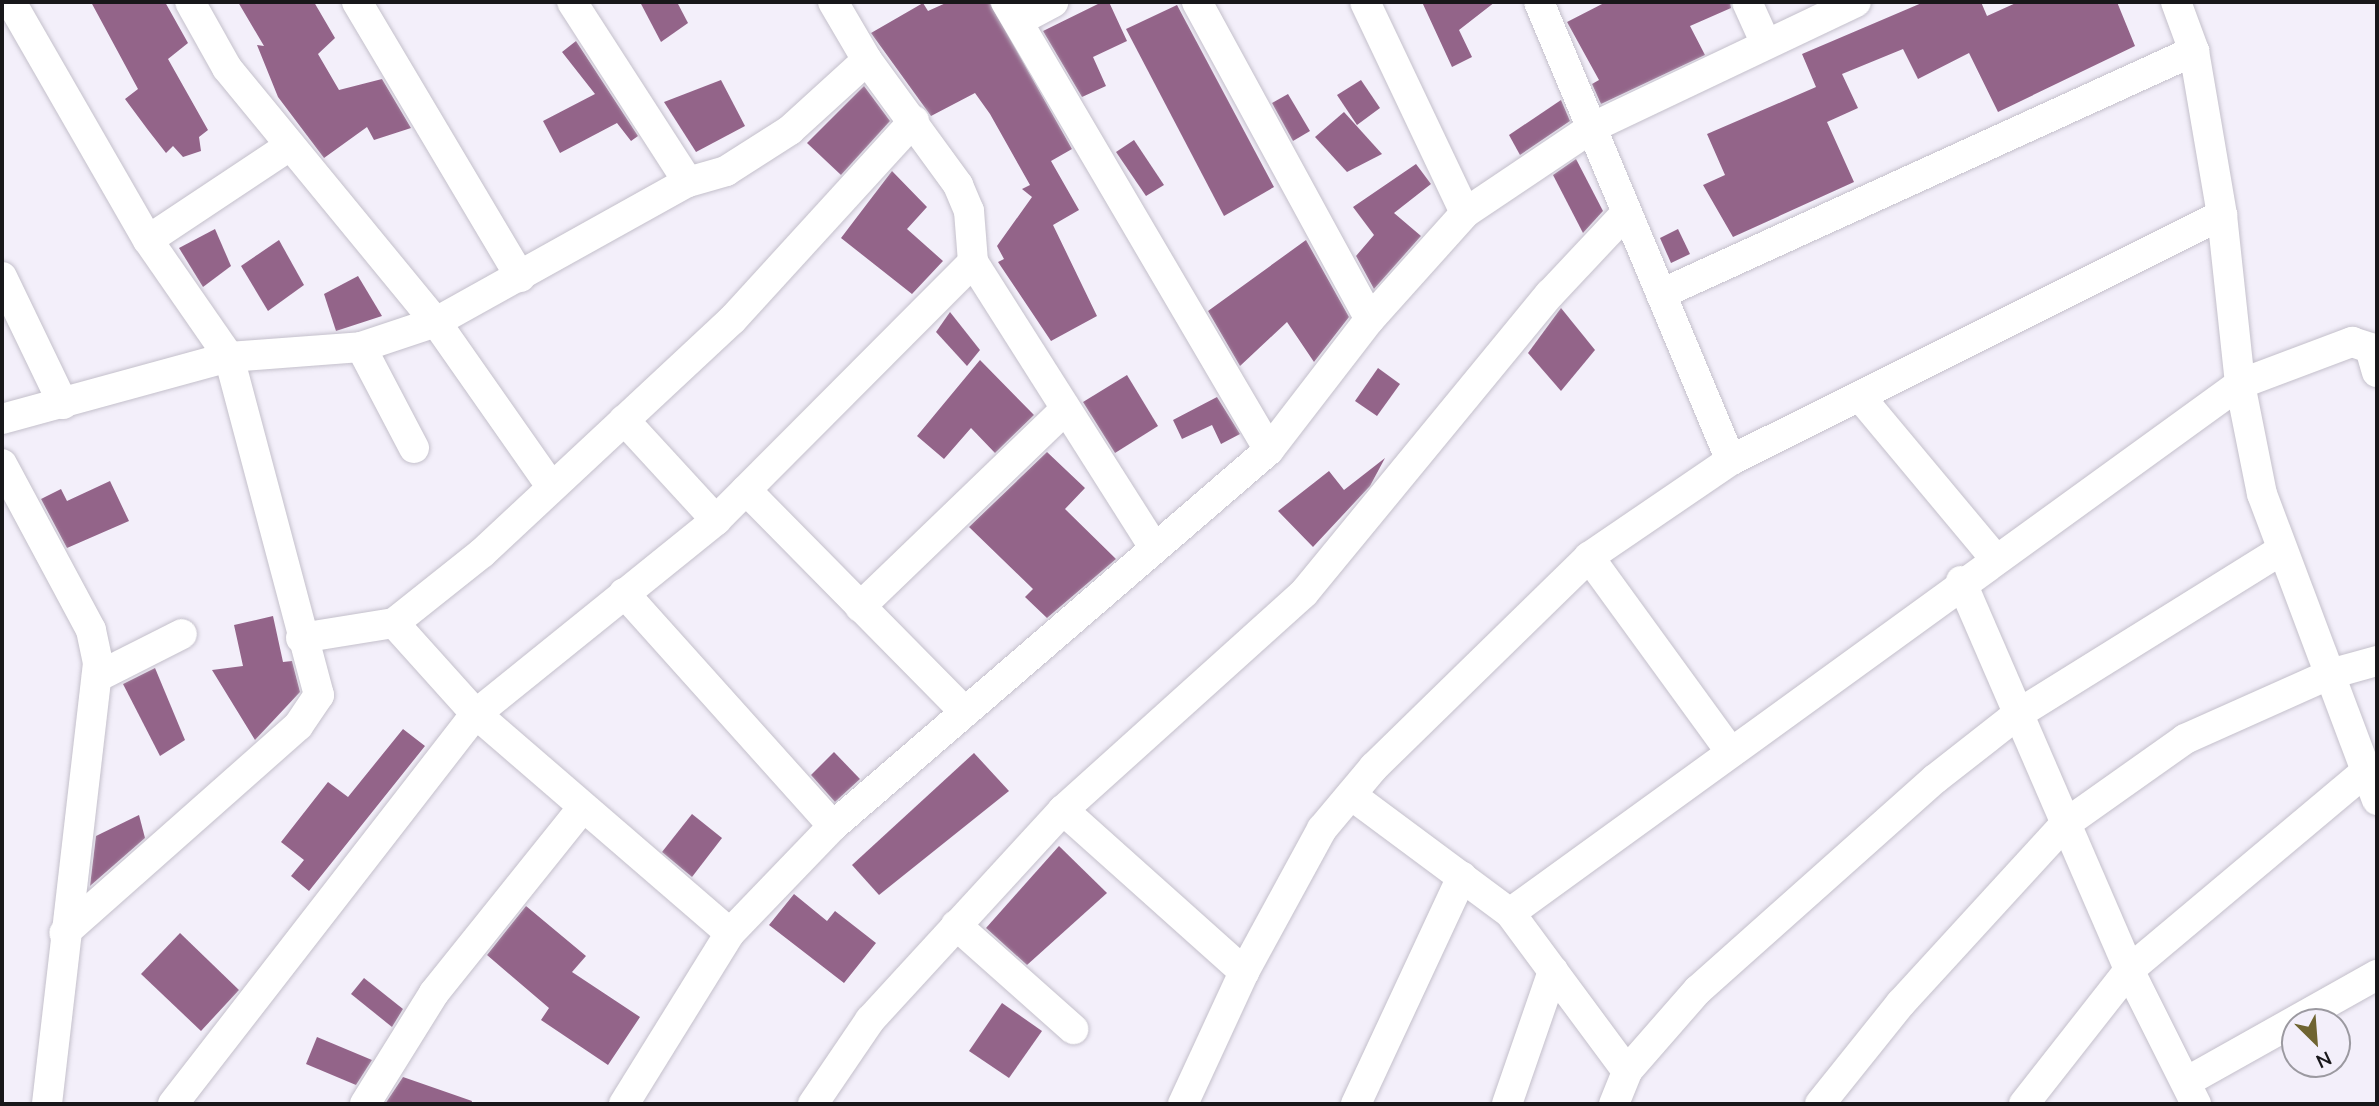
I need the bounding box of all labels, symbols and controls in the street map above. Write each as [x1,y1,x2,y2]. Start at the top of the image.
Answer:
north arrow [2281,1008,2351,1078]
text: N [2312,1046,2336,1074]

